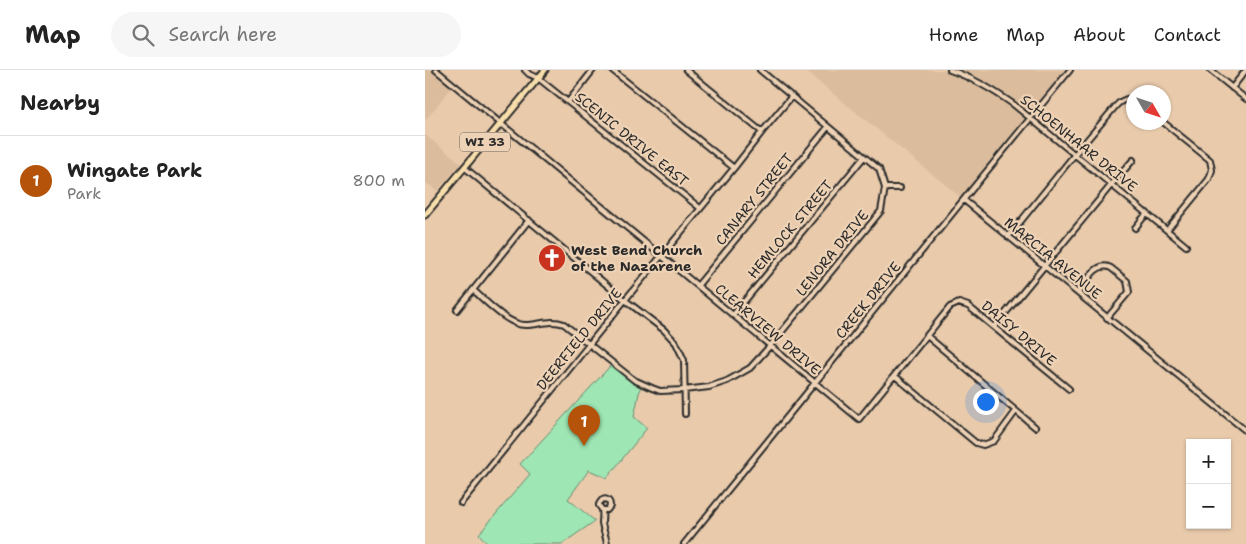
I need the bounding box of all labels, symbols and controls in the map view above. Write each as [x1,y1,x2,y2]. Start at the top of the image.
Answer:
search box [111,12,461,57]
text: Map [25,19,81,51]
icon: search [129,21,157,49]
text: Search here [169,22,277,47]
text: Home [929,23,978,47]
text: Map [1006,23,1045,47]
text: About [1073,23,1126,47]
text: Contact [1154,23,1221,47]
north arrow [1126,85,1171,130]
street label: SCENIC DRIVE EAST [572,88,692,190]
text: Nearby [20,89,100,117]
street label: SCHOENHAAR DRIVE [1017,90,1141,196]
road number: WI 33 [460,132,510,152]
street label: CANARY STREET [711,149,797,249]
text: Wingate Park [67,158,202,183]
text: 1 [32,170,40,191]
text: 800 m [353,170,405,191]
street label: HEMLOCK STREET [744,176,837,282]
text: Park [67,183,101,204]
street label: LENORA DRIVE [792,206,872,300]
street label: MARCIA AVENUE [1001,213,1106,303]
place label: West Bend Church of the Nazarene [571,241,702,275]
church icon: West Bend Church of the Nazarene [537,243,567,273]
street label: CREEK DRIVE [831,258,905,342]
street label: CLEARVIEW DRIVE [711,280,825,379]
street label: DEERFIELD DRIVE [532,284,626,394]
street label: DAISY DRIVE [978,296,1060,370]
your location [973,389,999,415]
pin: 1 [568,405,600,446]
map controls [1186,439,1231,529]
button: + [1186,439,1231,484]
button: − [1186,484,1231,529]

